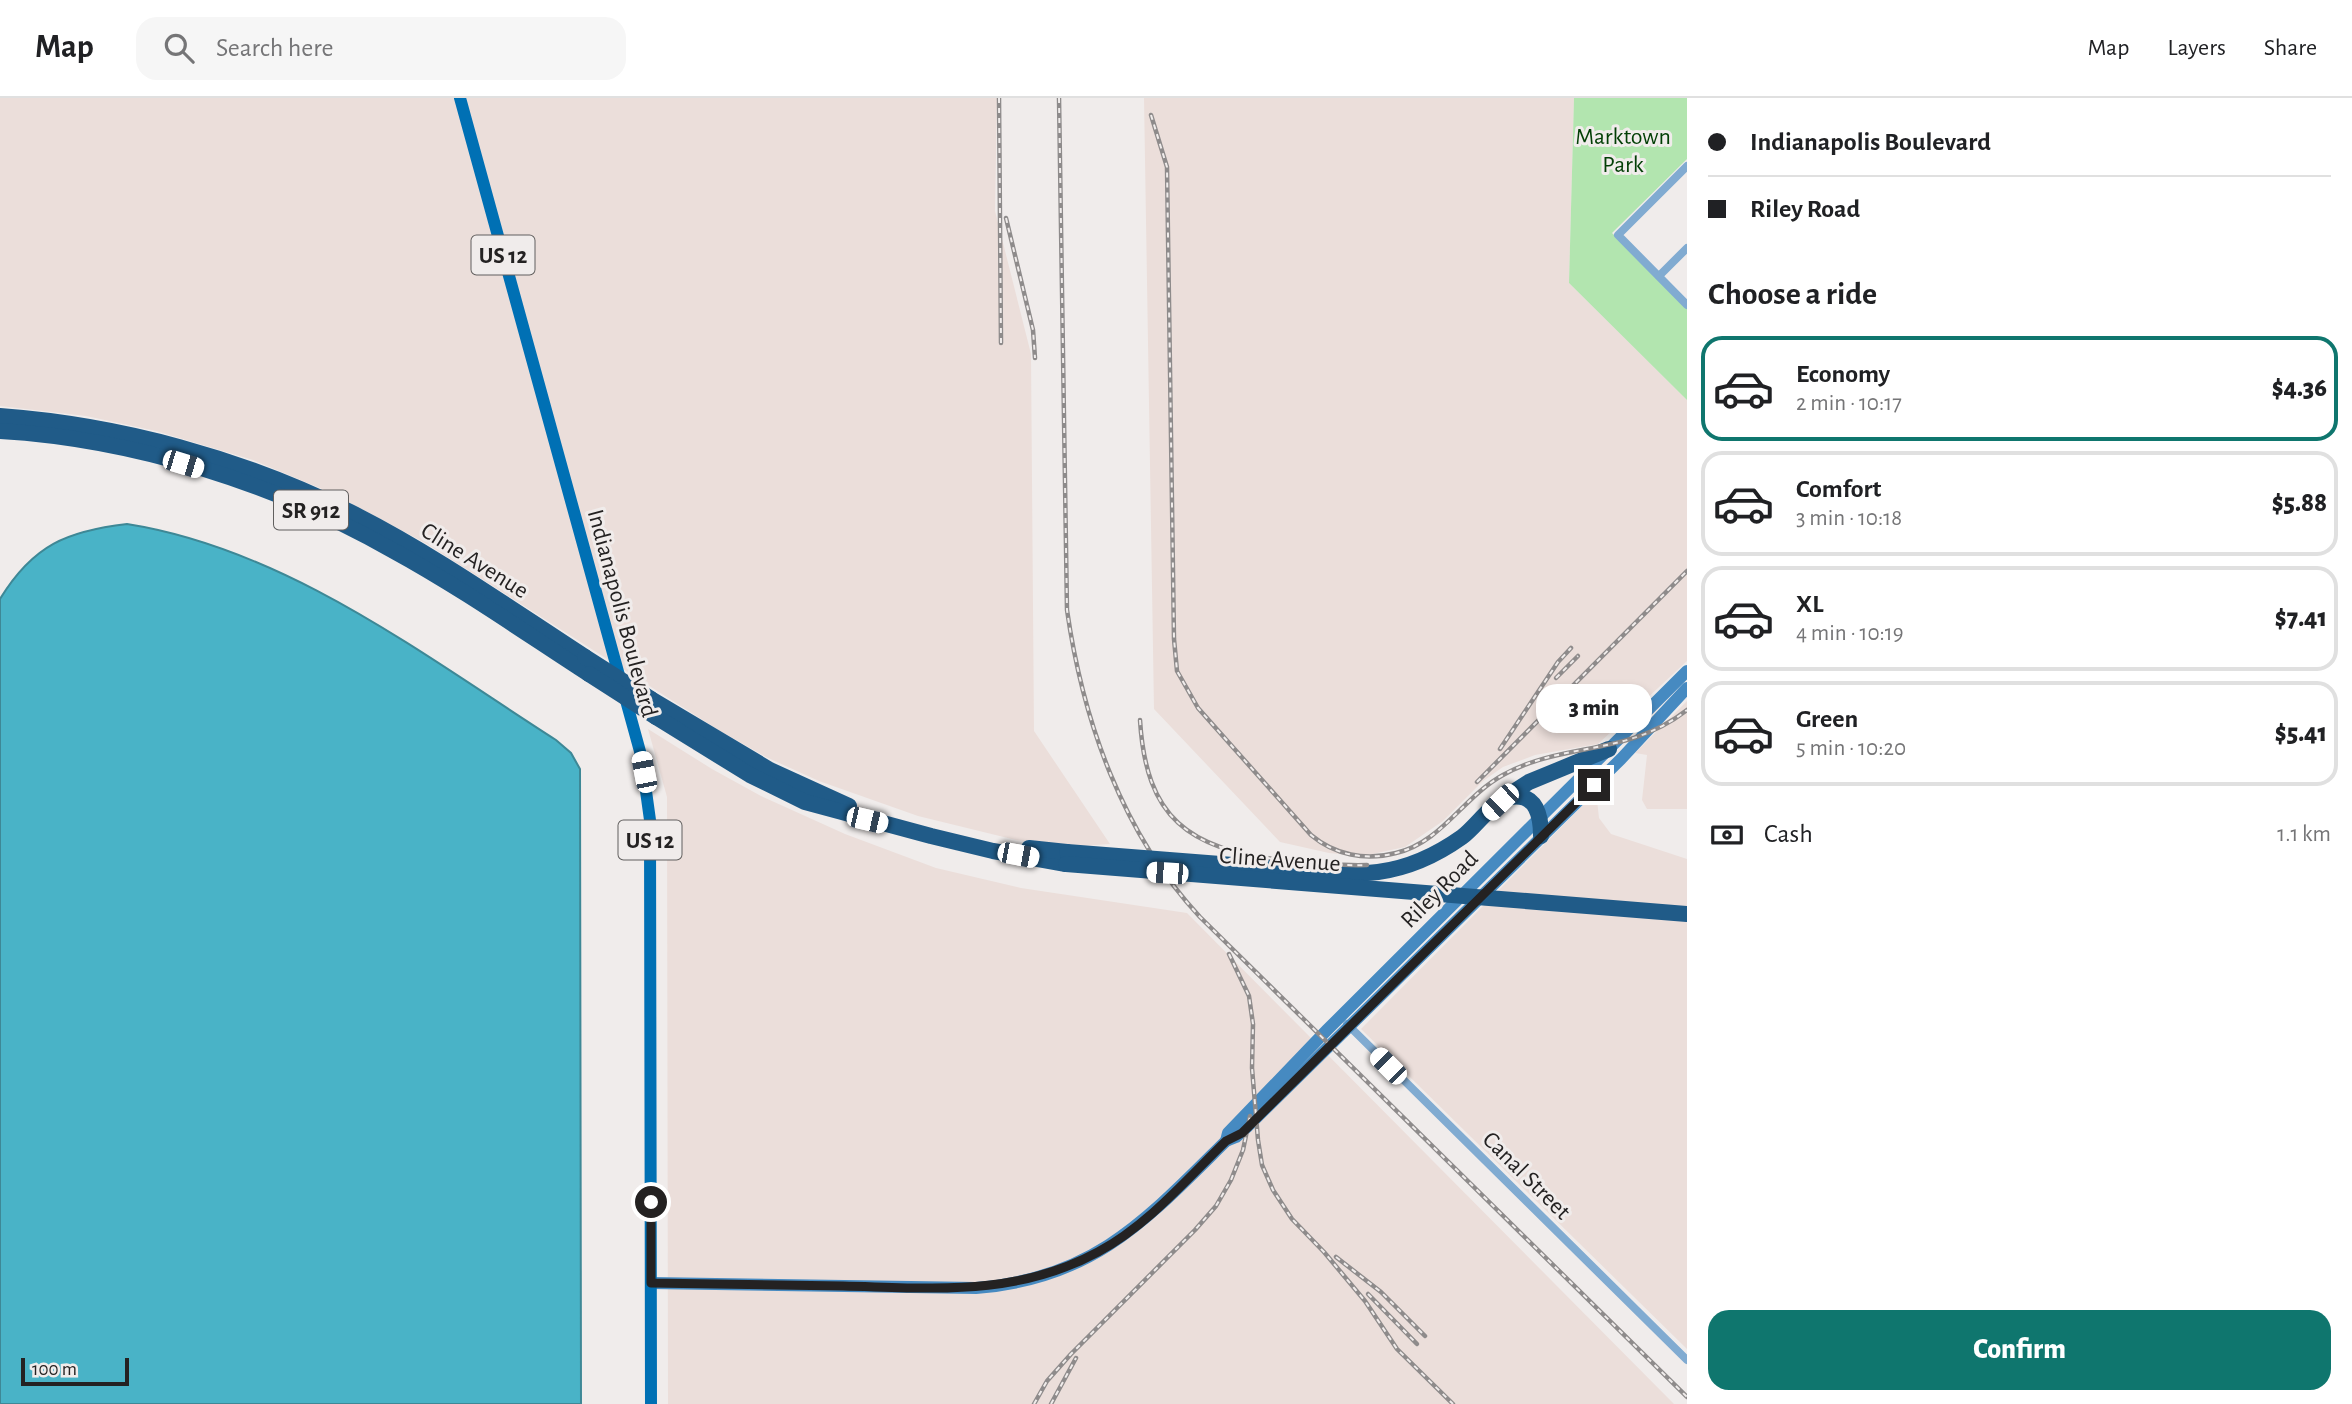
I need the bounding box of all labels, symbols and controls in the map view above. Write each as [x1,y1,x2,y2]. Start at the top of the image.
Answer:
search box [136,17,626,80]
icon: search [160,29,198,67]
text: Map [35,31,94,64]
text: Search here [216,35,334,61]
text: Map [2087,36,2129,60]
text: Layers [2167,36,2226,60]
text: Share [2264,36,2317,60]
park label: Marktown Park [1575,125,1671,177]
text: Indianapolis Boulevard [1750,129,1991,155]
text: Riley Road [1750,196,1860,222]
road number: US 12 [472,236,534,274]
text: Choose a ride [1708,278,1877,310]
icon: car [1712,357,1775,420]
text: Economy [1796,361,1890,387]
text: $4.36 [2272,375,2327,401]
text: 2 min · 10:17 [1796,392,1902,415]
car [160,448,207,480]
icon: car [1712,472,1775,535]
text: Comfort [1796,476,1881,502]
road number: SR 912 [274,490,348,530]
text: $5.88 [2272,490,2327,516]
street label: Indianapolis Boulevard [583,507,661,720]
text: 3 min · 10:18 [1796,507,1902,530]
street label: Cline Avenue [417,518,532,603]
icon: car [1712,587,1775,650]
text: XL [1796,591,1823,617]
text: $7.41 [2275,605,2327,631]
text: 4 min · 10:19 [1796,622,1904,645]
callout: 3 min [1536,684,1652,732]
text: 3 min [1569,697,1619,720]
icon: car [1712,702,1775,765]
text: Green [1796,706,1858,732]
text: $5.41 [2275,720,2327,746]
text: 5 min · 10:20 [1796,737,1906,760]
car [630,749,659,795]
route end [1578,769,1610,801]
car [1478,780,1523,824]
car [845,805,890,835]
icon: cash [1708,816,1746,854]
road number: US 12 [618,820,682,860]
text: Cash [1764,821,1813,847]
text: 1.1 km [2277,823,2331,846]
car [996,841,1041,869]
street label: Cline Avenue [1218,844,1341,876]
street label: Riley Road [1397,847,1483,933]
car [1146,861,1189,885]
car [1366,1044,1411,1088]
street label: Canal Street [1478,1127,1575,1224]
route start [635,1186,667,1218]
button: Confirm [1708,1310,2331,1390]
scale bar [21,1355,130,1387]
text: 100 m [32,1360,77,1379]

